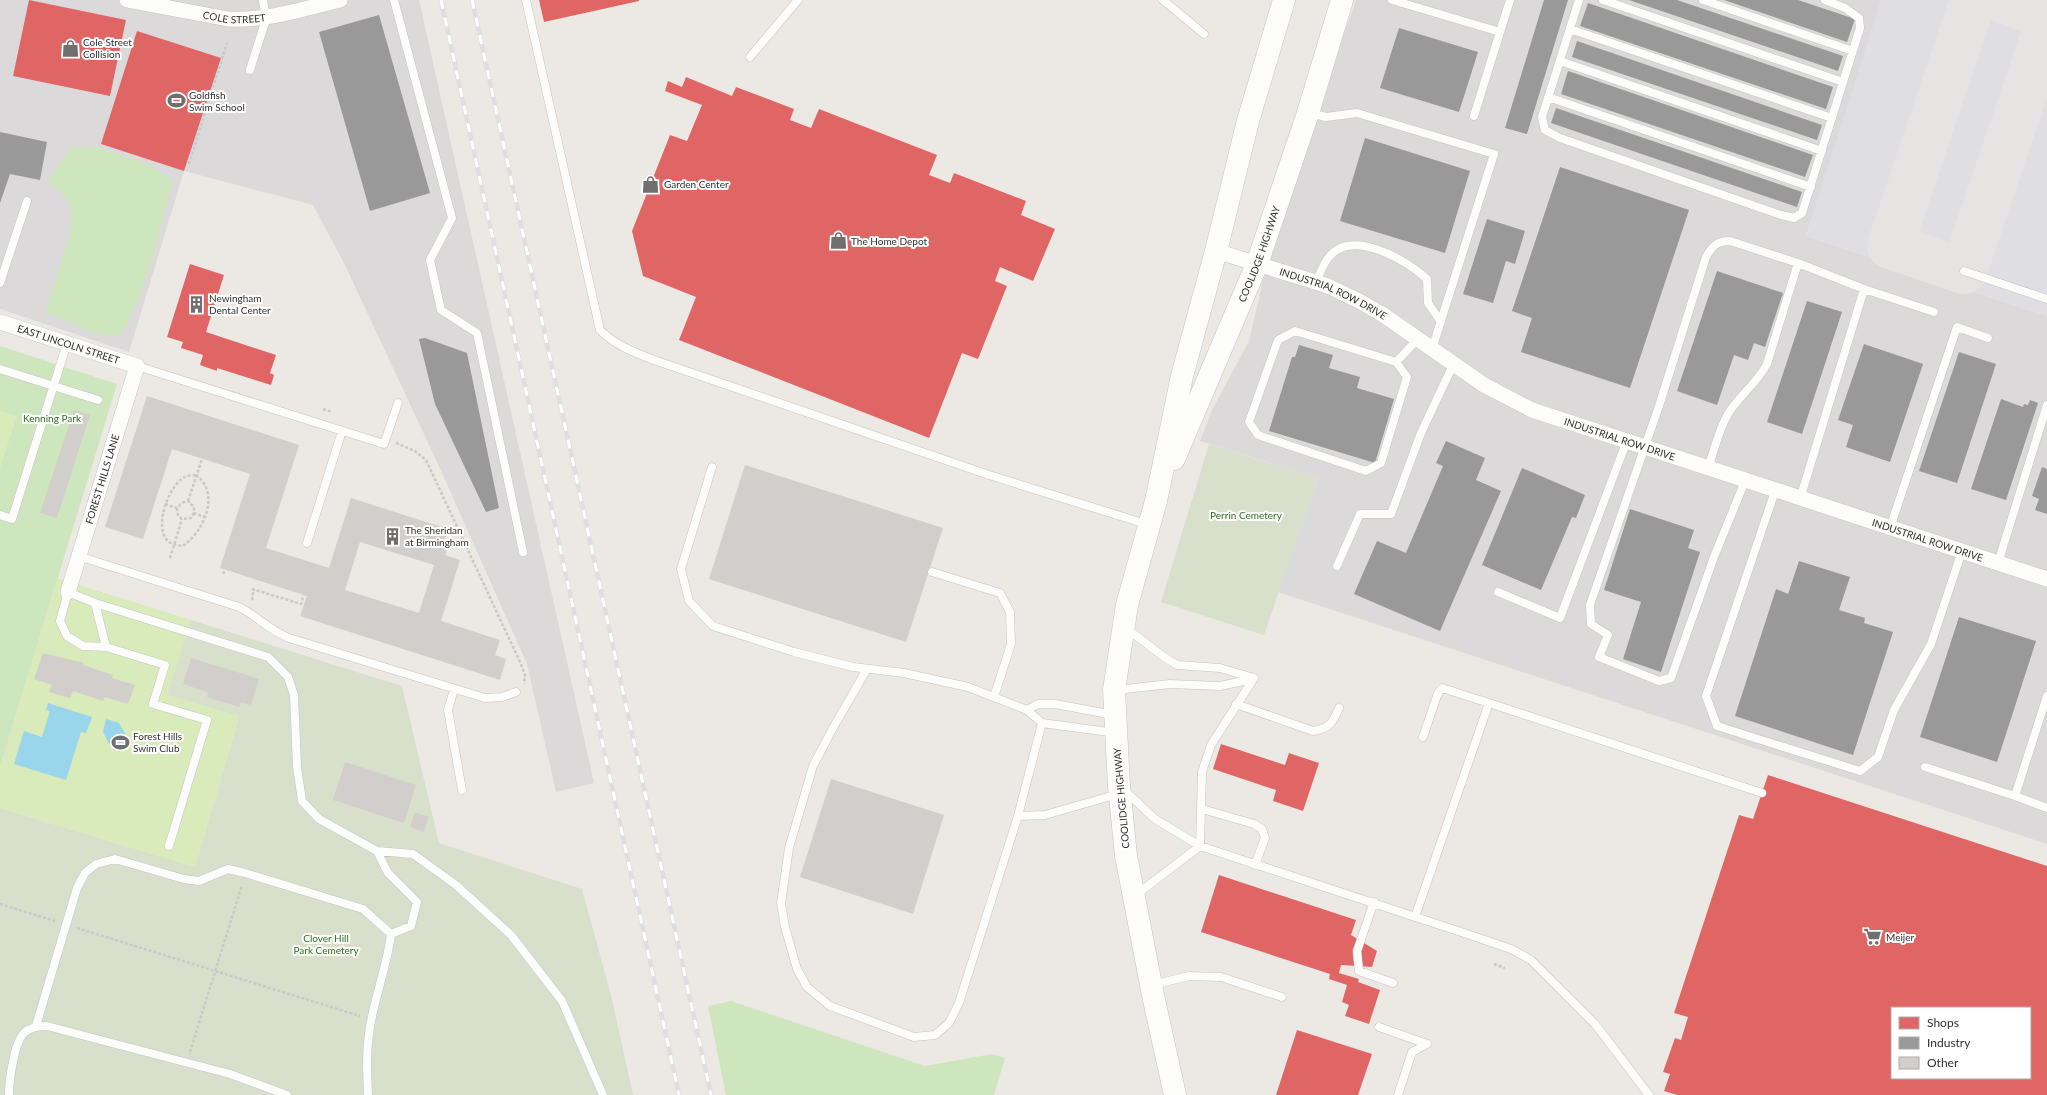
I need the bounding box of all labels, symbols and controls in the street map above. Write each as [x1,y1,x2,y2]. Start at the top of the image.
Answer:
street label: COLE STREET [202,8,267,25]
place label: Cole Street Collision [83,36,132,60]
shop icon: Cole Street Collision [60,38,80,58]
place label: Goldfish Swim School [189,89,245,113]
sports icon: Goldfish Swim School [166,91,186,111]
shop icon: Garden Center [641,174,661,194]
place label: Garden Center [664,178,729,190]
street label: COOLIDGE HIGHWAY [1236,204,1282,304]
shop icon: The Home Depot [828,231,848,251]
place label: The Home Depot [851,235,927,247]
street label: INDUSTRIAL ROW DRIVE [1278,265,1390,322]
place label: Newingham Dental Center [209,292,271,316]
building icon: Newingham Dental Center [186,294,206,314]
street label: EAST LINCOLN STREET [16,322,121,366]
park label: Kenning Park [23,412,82,424]
street label: INDUSTRIAL ROW DRIVE [1563,415,1677,463]
street label: FOREST HILLS LANE [83,432,121,525]
park label: Perrin Cemetery [1210,509,1283,521]
street label: INDUSTRIAL ROW DRIVE [1871,516,1985,564]
place label: The Sheridan at Birmingham [405,524,469,548]
building icon: The Sheridan at Birmingham [382,526,402,546]
place label: Forest Hills Swim Club [133,730,182,754]
sports icon: Forest Hills Swim Club [110,732,130,752]
street label: COOLIDGE HIGHWAY [1111,746,1131,849]
supermarket icon: Meijer [1863,927,1883,947]
place label: Meijer [1886,931,1914,943]
park label: Clover Hill Park Cemetery [293,932,359,956]
legend [1891,1007,2031,1079]
text: Shops [1927,1015,1959,1030]
text: Industry [1927,1035,1971,1050]
text: Other [1927,1055,1959,1070]

